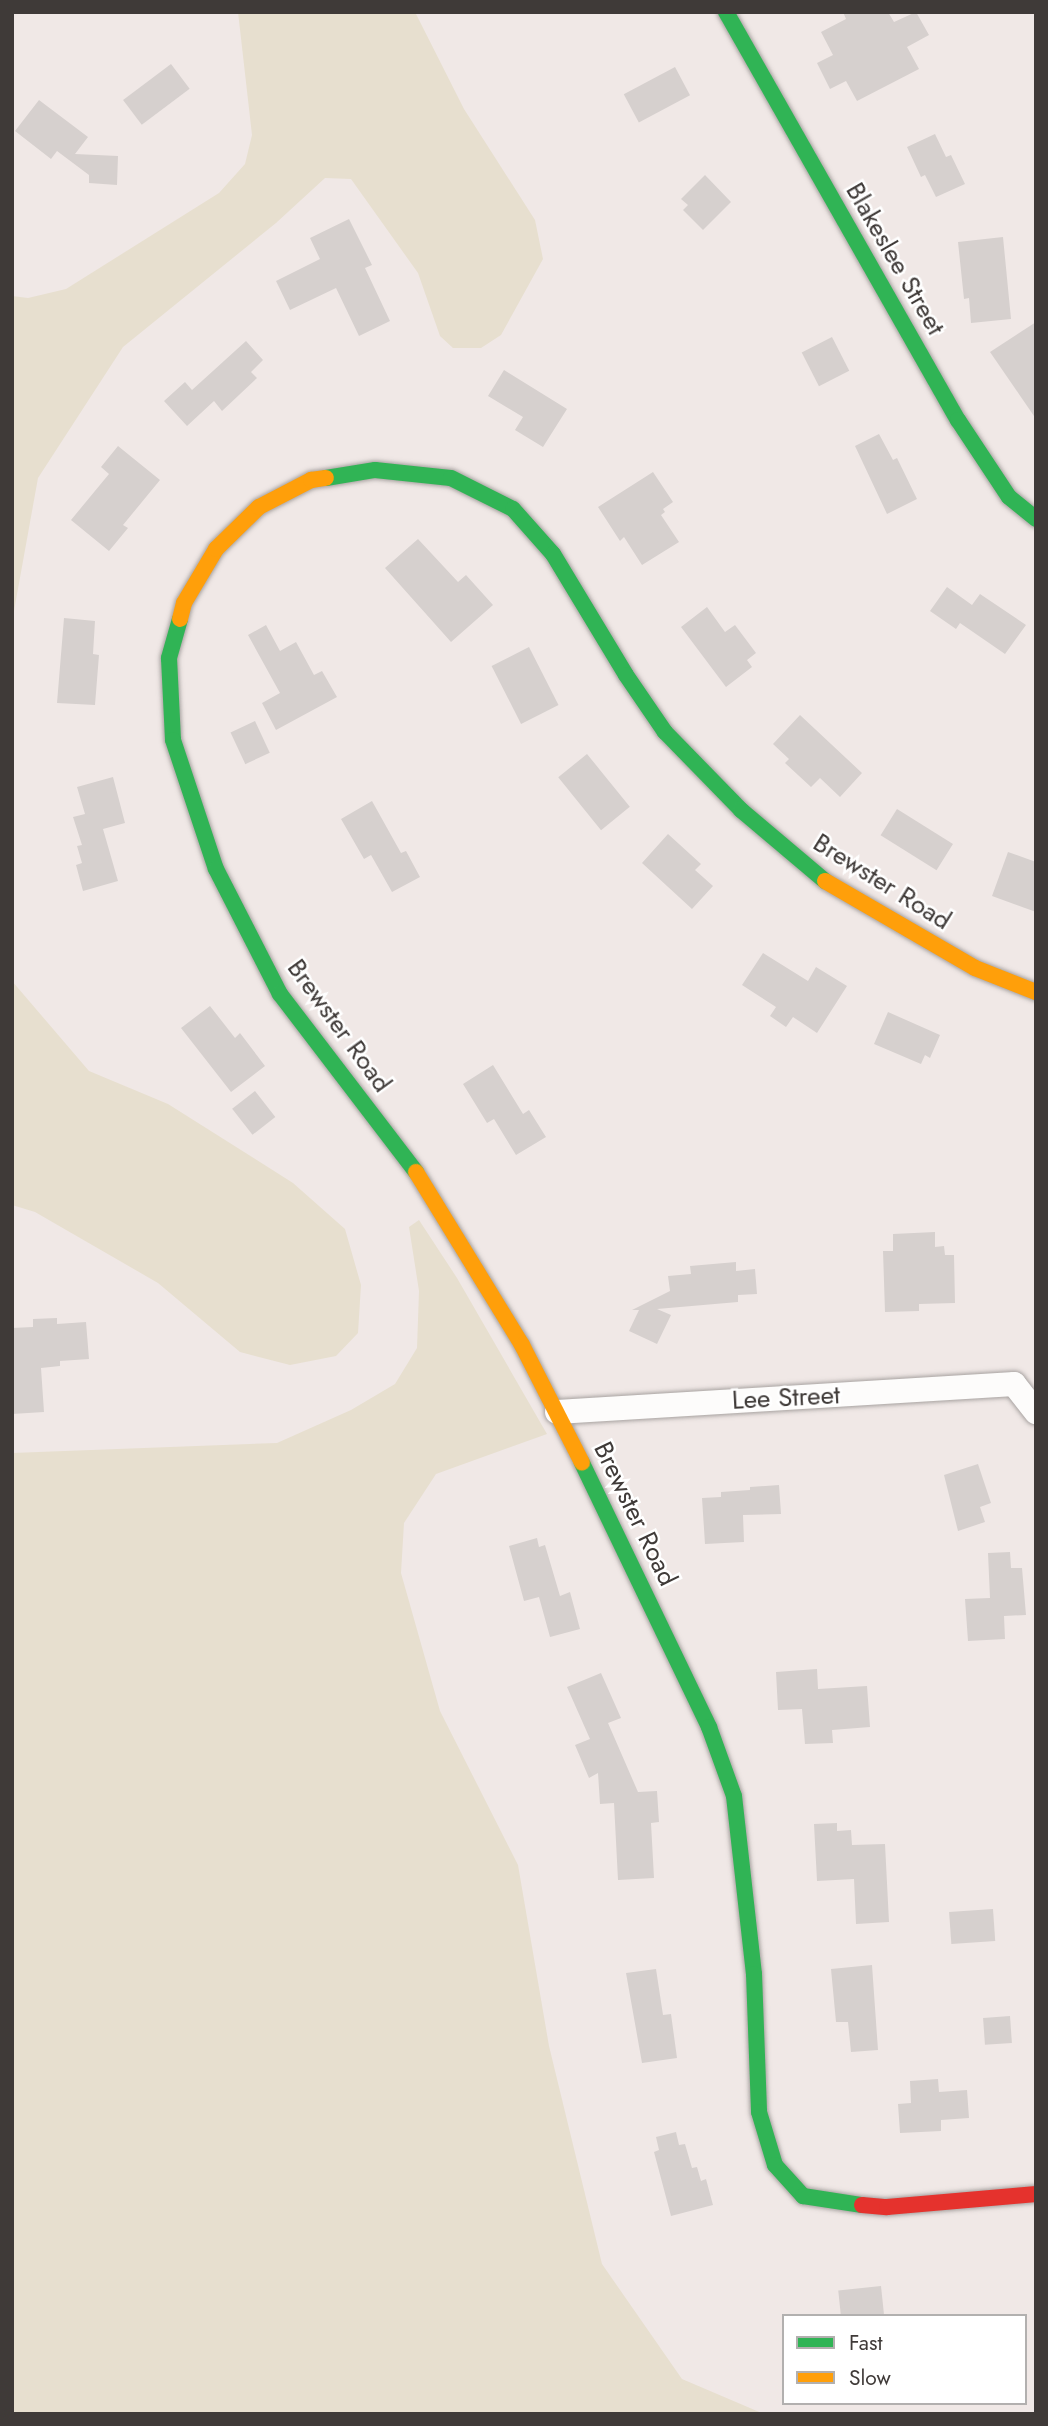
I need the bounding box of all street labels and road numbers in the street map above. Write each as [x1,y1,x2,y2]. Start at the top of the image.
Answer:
street label: Blakeslee Street [839,177,951,341]
street label: Brewster Road [807,827,957,937]
street label: Brewster Road [280,953,398,1099]
street label: Lee Street [731,1380,841,1416]
street label: Brewster Road [587,1437,683,1591]

